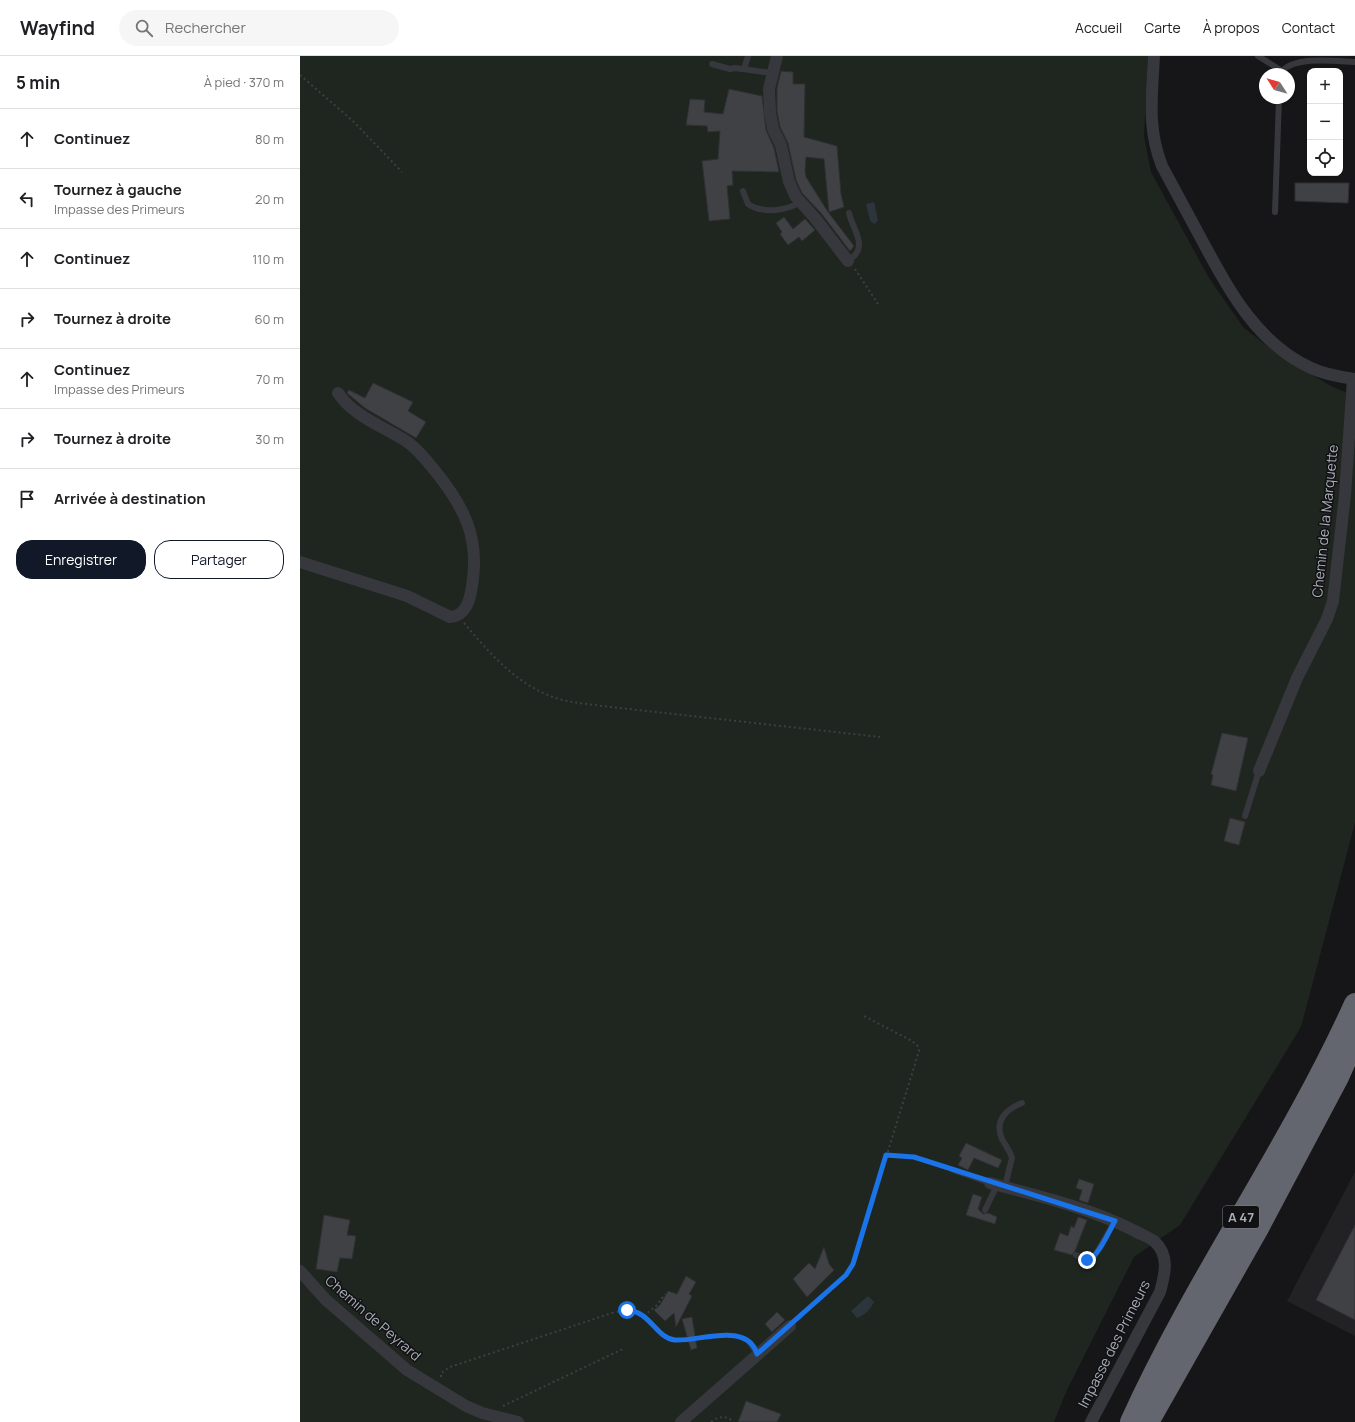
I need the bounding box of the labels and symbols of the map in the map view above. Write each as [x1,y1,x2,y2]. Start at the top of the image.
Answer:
north arrow [1259,68,1295,104]
street label: Chemin de la Marquette [1307,444,1342,598]
road number: A 47 [1223,1206,1259,1228]
route end [1078,1251,1096,1269]
street label: Chemin de Peyrard [321,1271,425,1365]
street label: Impasse des Primeurs [1073,1277,1154,1411]
route start [618,1301,636,1319]

